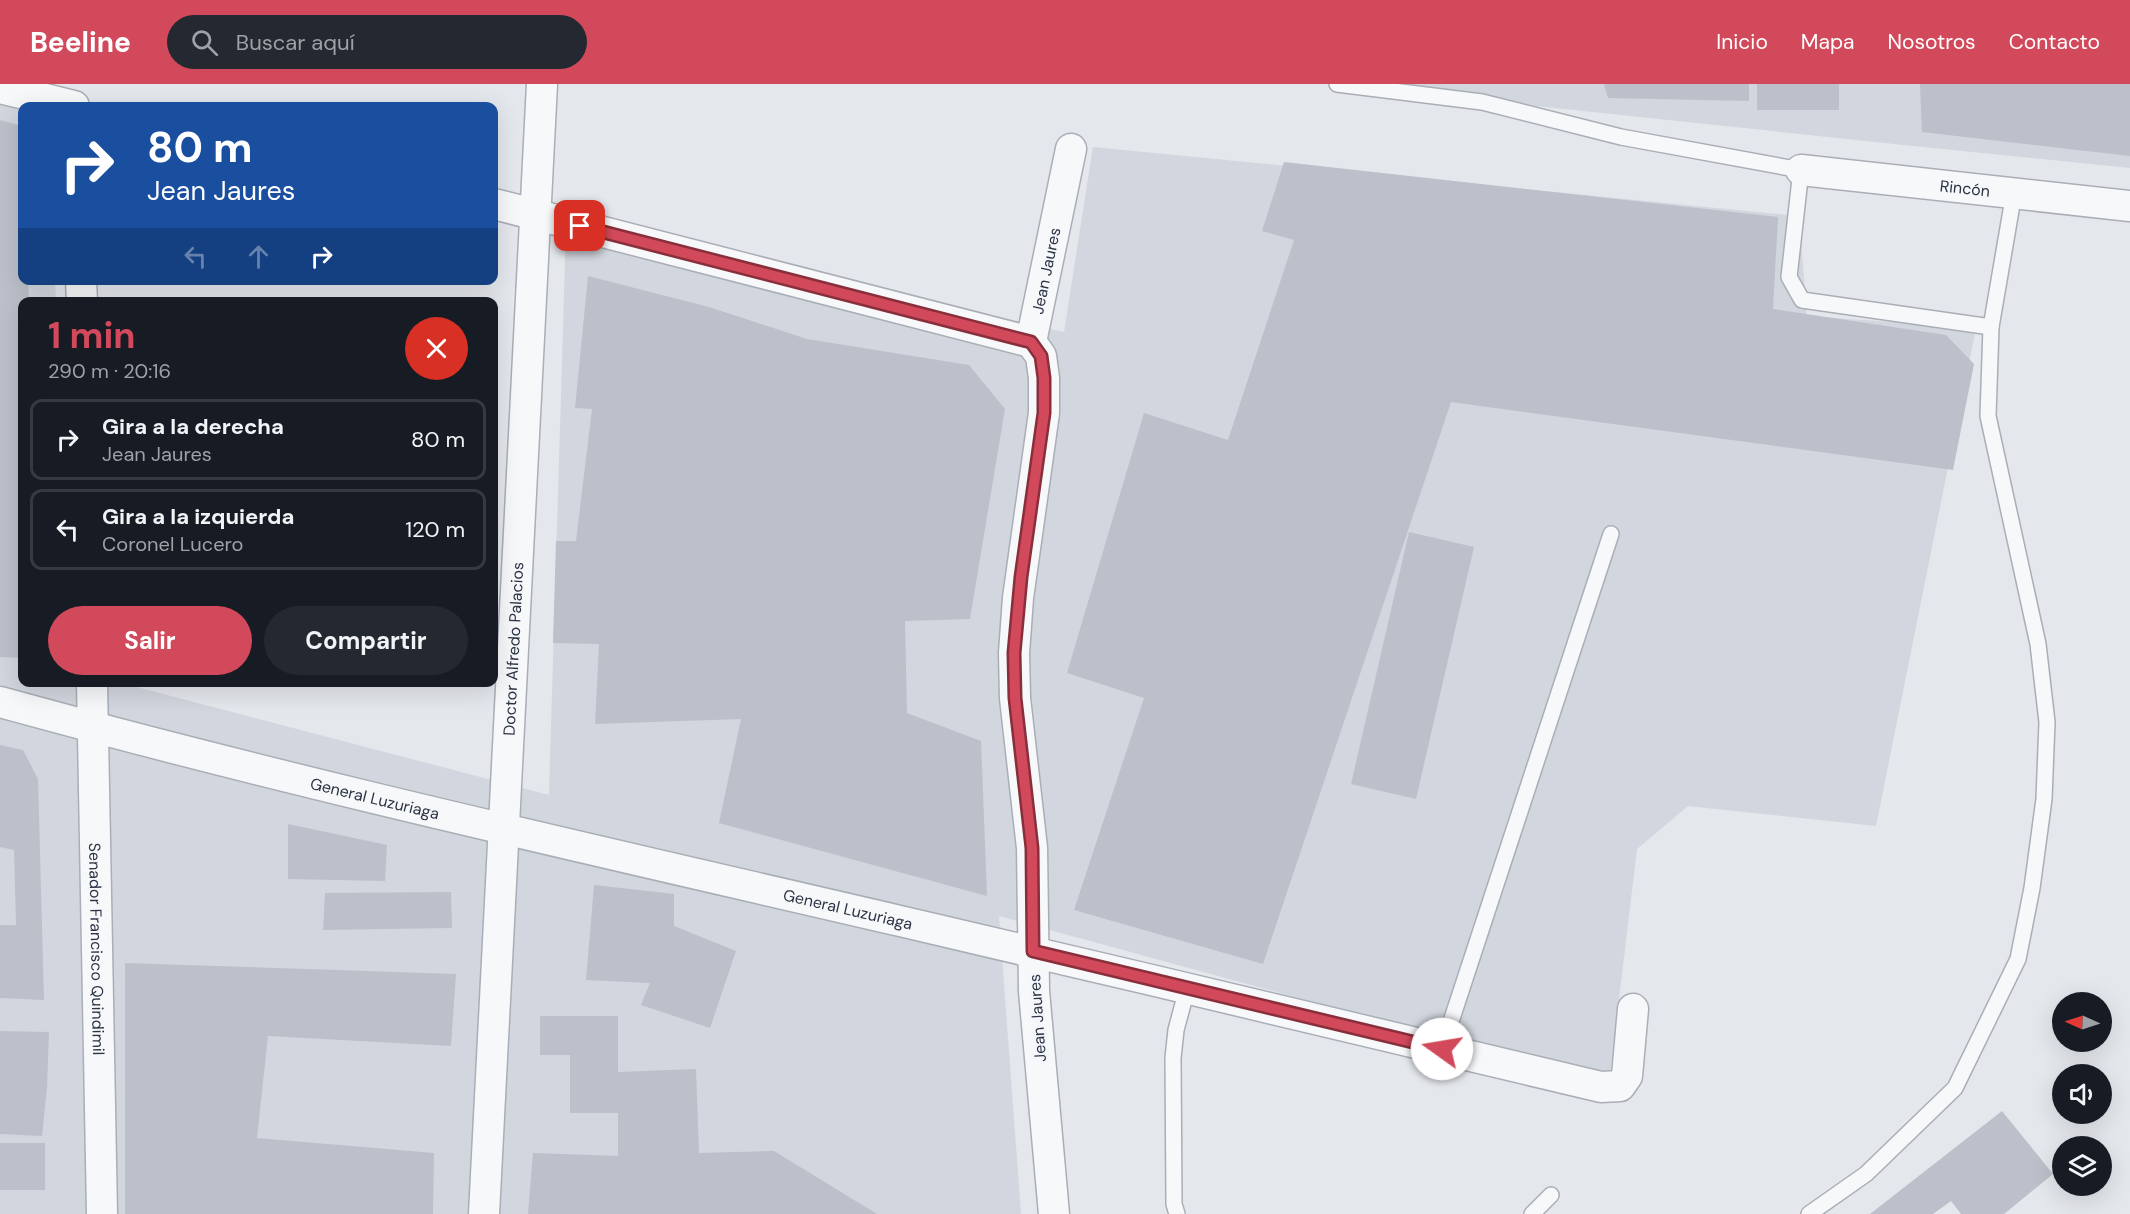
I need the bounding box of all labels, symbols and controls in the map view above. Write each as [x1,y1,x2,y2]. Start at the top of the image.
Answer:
search box [167,15,587,69]
text: Beeline [30,24,131,61]
icon: search [188,26,221,59]
text: Buscar aquí [236,28,355,57]
text: Inicio [1716,28,1768,56]
text: Mapa [1801,28,1855,56]
text: Nosotros [1888,28,1976,56]
text: Contacto [2009,28,2100,56]
text: 80 m [147,120,253,175]
icon: right [48,126,126,204]
text: Jean Jaures [147,173,295,208]
street label: Rincón [1939,175,1991,202]
pin [554,200,605,251]
icon: arrive [563,209,596,242]
street label: Jean Jaures [1027,226,1065,316]
icon: left [179,240,212,273]
icon: ahead [242,240,275,273]
icon: right [305,240,338,273]
text: 1 min [48,312,136,359]
button: close [405,317,468,380]
text: 290 m · 20:16 [48,358,171,384]
text: Gira a la derecha [102,412,284,441]
icon: right [51,423,84,456]
text: 80 m [411,425,465,454]
text: Jean Jaures [102,441,212,467]
text: Gira a la izquierda [102,502,294,531]
icon: left [51,513,84,546]
text: 120 m [405,515,465,544]
text: Coronel Lucero [102,531,243,557]
street label: Doctor Alfredo Palacios [499,561,528,736]
button: Salir [48,606,252,675]
button: Compartir [264,606,468,675]
street label: General Luzuriaga [308,773,441,824]
street label: Senador Francisco Quindimil [84,843,109,1055]
street label: General Luzuriaga [781,884,915,935]
street label: Jean Jaures [1024,973,1051,1063]
north arrow [2052,992,2112,1052]
map controls [2052,992,2112,1196]
position arrow [1410,1017,1474,1081]
button: sound [2052,1064,2112,1124]
button: layers [2052,1136,2112,1196]

